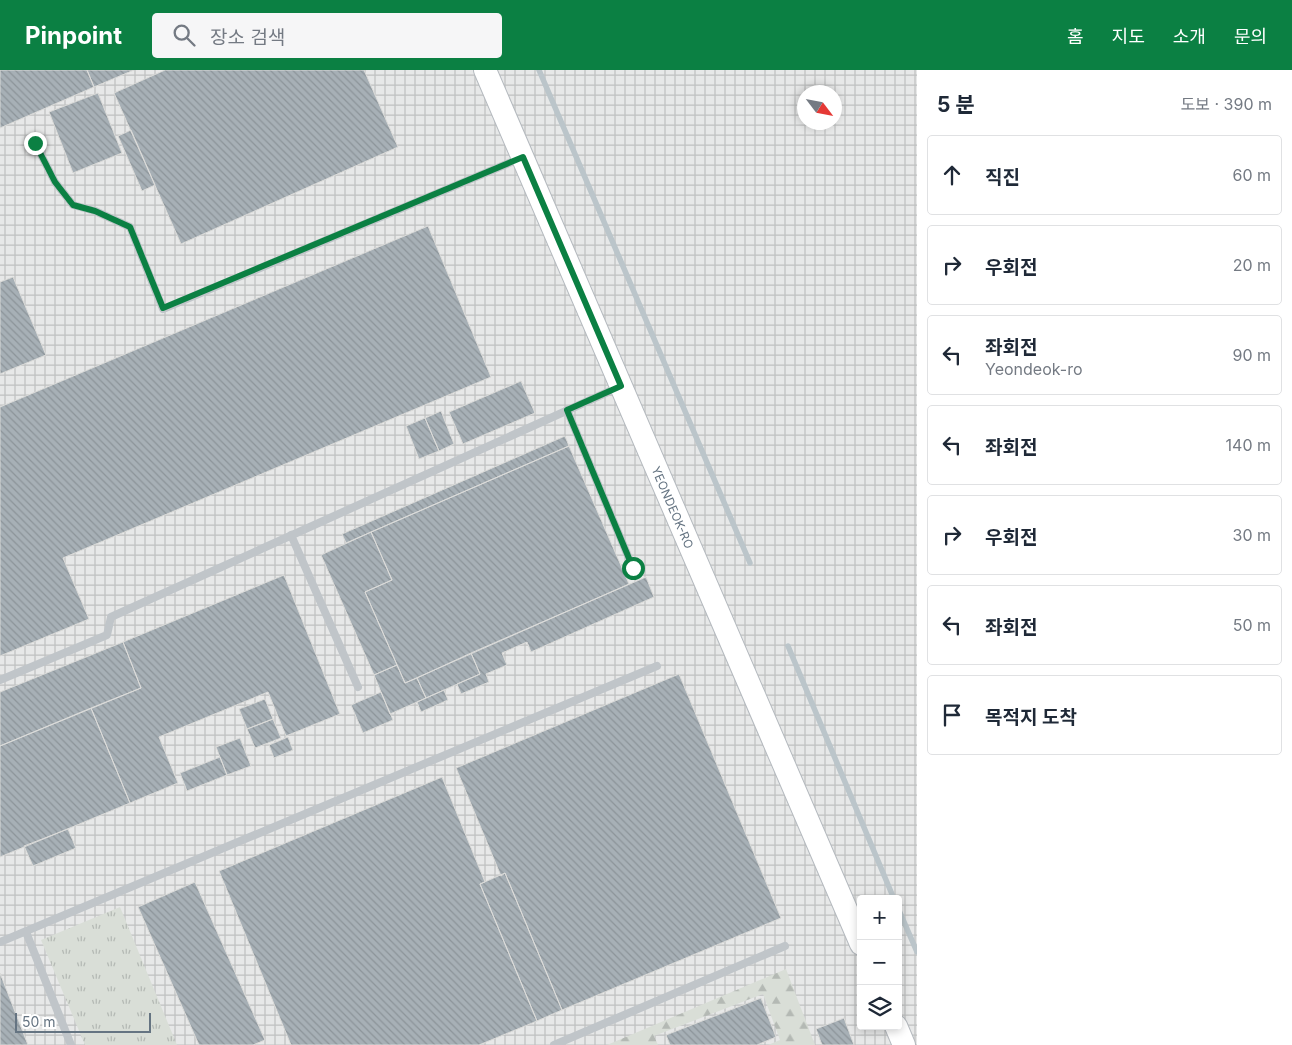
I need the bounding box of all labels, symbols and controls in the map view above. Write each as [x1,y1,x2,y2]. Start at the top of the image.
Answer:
search box [152,13,502,58]
text: Pinpoint [25,21,122,50]
icon: search [170,21,198,49]
text: 장소 검색 [210,26,285,49]
text: 홈 [1067,26,1084,47]
text: 지도 [1112,26,1145,47]
text: 소개 [1173,26,1206,47]
text: 문의 [1234,26,1267,47]
north arrow [797,85,842,130]
text: 5 분 [937,92,975,117]
text: 도보 · 390 m [1181,94,1272,114]
route end [24,132,47,155]
icon: ahead [938,161,966,189]
text: 60 m [1232,165,1271,185]
text: 직진 [985,166,1020,189]
icon: right [938,251,966,279]
text: 20 m [1233,255,1271,275]
text: 우회전 [985,256,1037,279]
text: 좌회전 [985,336,1037,359]
icon: left [938,341,966,369]
text: 90 m [1232,345,1271,365]
text: Yeondeok-ro [985,359,1083,379]
icon: left [938,431,966,459]
text: 140 m [1226,435,1271,455]
text: 좌회전 [985,436,1037,459]
street label: YEONDEOK-RO [649,464,697,551]
icon: right [938,521,966,549]
text: 30 m [1233,525,1271,545]
text: 우회전 [985,526,1037,549]
route start [622,557,645,580]
icon: left [938,611,966,639]
text: 50 m [1233,615,1271,635]
text: 좌회전 [985,616,1037,639]
icon: arrive [938,701,966,729]
text: 목적지 도착 [985,706,1077,729]
map controls [857,895,902,1030]
button: + [857,895,902,940]
button: − [857,940,902,985]
button: layers [857,985,902,1030]
scale bar [15,1010,151,1033]
text: 50 m [22,1013,56,1030]

